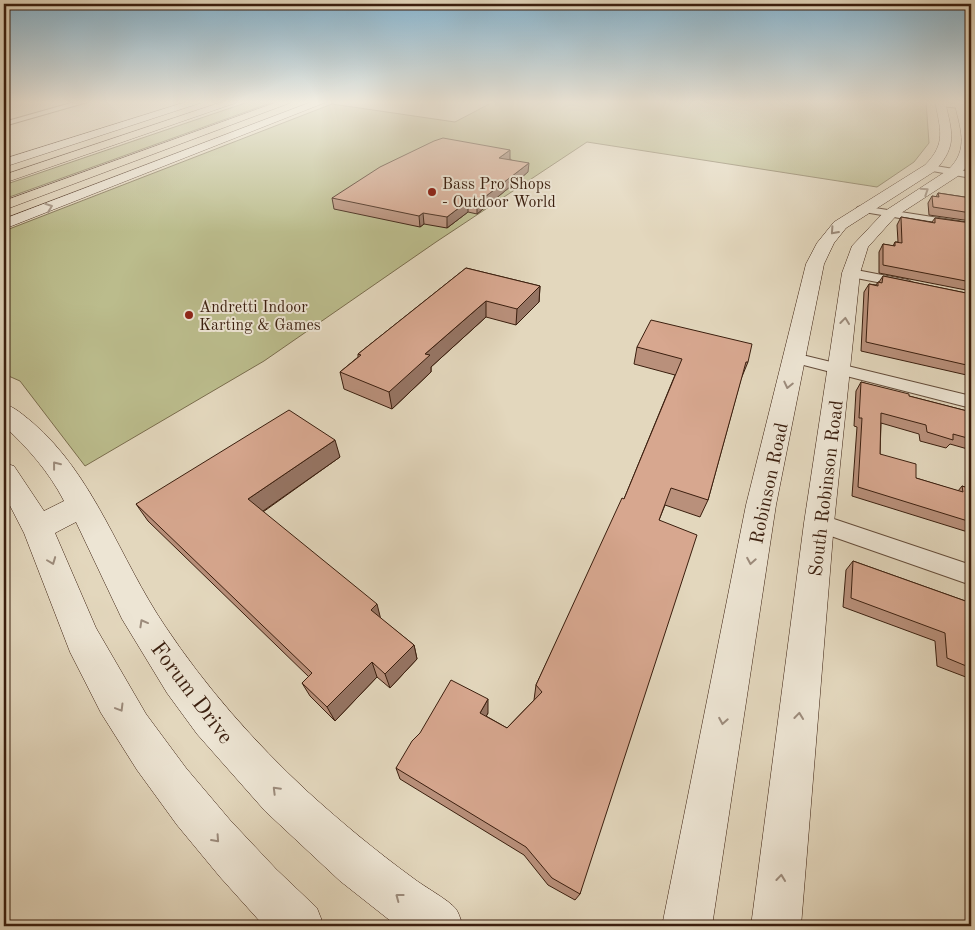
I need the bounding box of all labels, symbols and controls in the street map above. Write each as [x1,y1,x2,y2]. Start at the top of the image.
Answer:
place label: Bass Pro Shops - Outdoor World [442,177,556,211]
marker: Bass Pro Shops - Outdoor World [426,186,438,198]
one-way arrow [919,188,928,198]
one-way arrow [45,203,53,213]
one-way arrow [831,225,840,234]
place label: Andretti Indoor Karting & Games [199,300,321,334]
marker: Andretti Indoor Karting & Games [183,309,195,321]
one-way arrow [839,317,850,325]
one-way arrow [783,381,794,390]
street label: South Robinson Road [807,399,848,577]
street label: Robinson Road [748,421,793,546]
one-way arrow [54,462,62,471]
one-way arrow [46,556,56,565]
one-way arrow [747,557,757,566]
one-way arrow [139,619,149,628]
street label: Forum Drive [146,638,237,748]
one-way arrow [114,703,124,712]
one-way arrow [793,712,804,720]
one-way arrow [718,717,728,726]
one-way arrow [273,787,282,796]
one-way arrow [210,834,219,843]
one-way arrow [775,873,786,881]
one-way arrow [395,894,405,903]

